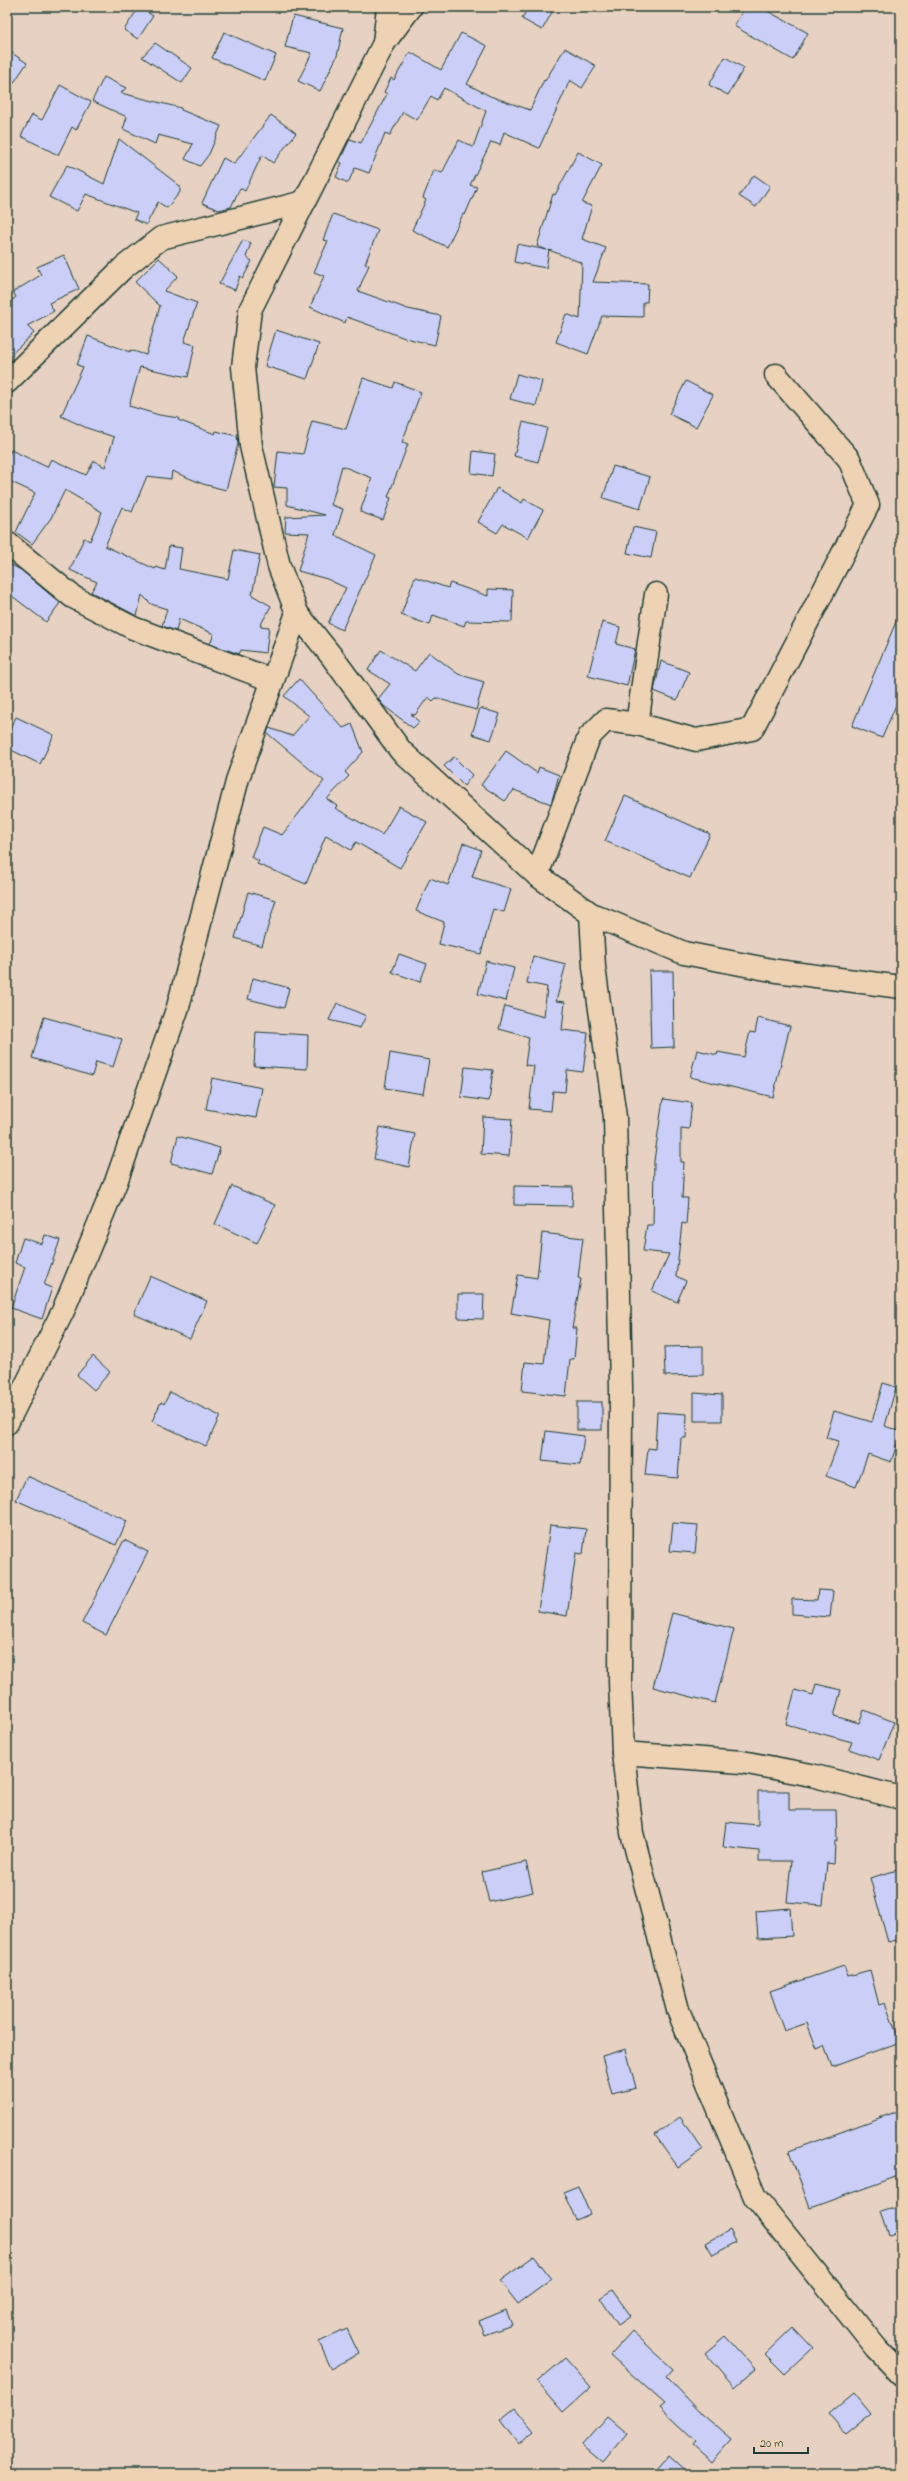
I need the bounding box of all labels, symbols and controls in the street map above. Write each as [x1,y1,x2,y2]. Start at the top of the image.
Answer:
scale bar [754,2429,808,2455]
text: 20 m [760,2435,783,2453]

